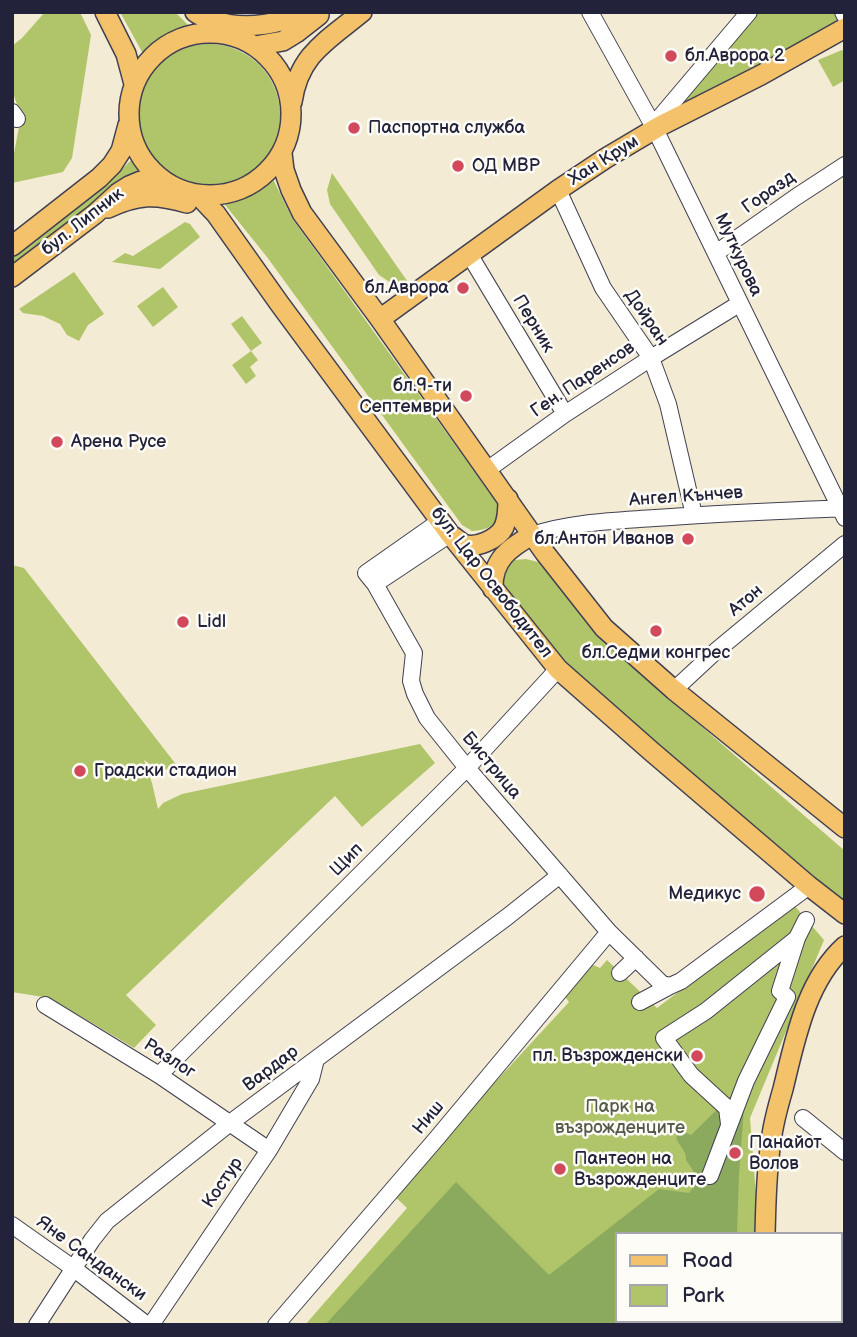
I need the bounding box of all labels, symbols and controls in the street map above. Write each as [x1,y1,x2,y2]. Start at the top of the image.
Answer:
place label: бл.Аврора 2 [685,45,785,67]
marker: бл.Аврора 2 [663,48,679,64]
place label: Паспортна служба [368,117,525,139]
marker: Паспортна служба [346,120,362,136]
street label: Хан Крум [565,131,643,191]
place label: ОД МВР [472,155,540,177]
marker: ОД МВР [450,158,466,174]
street label: Горазд [738,167,800,219]
street label: бул. Липник [38,183,128,261]
street label: Муткурова [709,210,767,300]
place label: бл.Аврора [365,277,449,299]
marker: бл.Аврора [455,280,471,296]
street label: Дойран [619,286,673,350]
street label: Перник [507,291,559,357]
street label: Ген. Паренсов [527,337,639,423]
place label: бл.9-ти Септември [359,375,452,418]
marker: бл.9-ти Септември [458,388,474,404]
place label: Арена Русе [71,431,166,453]
marker: Арена Русе [49,434,65,450]
street label: Ангел Кънчев [628,482,744,512]
street label: бул. Цар Освободител [425,503,557,663]
place label: бл.Антон Иванов [534,528,674,550]
marker: бл.Антон Иванов [680,531,696,547]
street label: Атон [724,580,768,622]
place label: Lidl [197,611,226,633]
marker: Lidl [175,614,191,630]
marker: бл.Седми конгрес [648,623,664,639]
place label: бл.Седми конгрес [582,642,730,664]
street label: Бистрица [457,728,525,804]
place label: Градски стадион [94,760,237,782]
marker: Градски стадион [72,763,88,779]
street label: Щип [326,839,368,881]
place label: Медикус [668,883,741,905]
marker: Медикус [747,884,767,904]
street label: Разлог [139,1034,199,1084]
street label: Вардар [239,1041,303,1097]
place label: пл. Възрожденски [532,1045,683,1067]
marker: пл. Възрожденски [689,1048,705,1064]
park label: Парк на възрожденците [555,1096,685,1138]
street label: Ниш [409,1097,449,1139]
place label: Панайот Волов [749,1132,822,1174]
marker: Панайот Волов [727,1145,743,1161]
place label: Пантеон на Възрожденците [574,1148,706,1190]
street label: Костур [198,1153,248,1213]
marker: Пантеон на Възрожденците [552,1161,568,1177]
street label: Яне Сандански [32,1212,150,1306]
legend [616,1232,843,1323]
text: Road [682,1248,733,1273]
text: Park [682,1283,724,1308]

